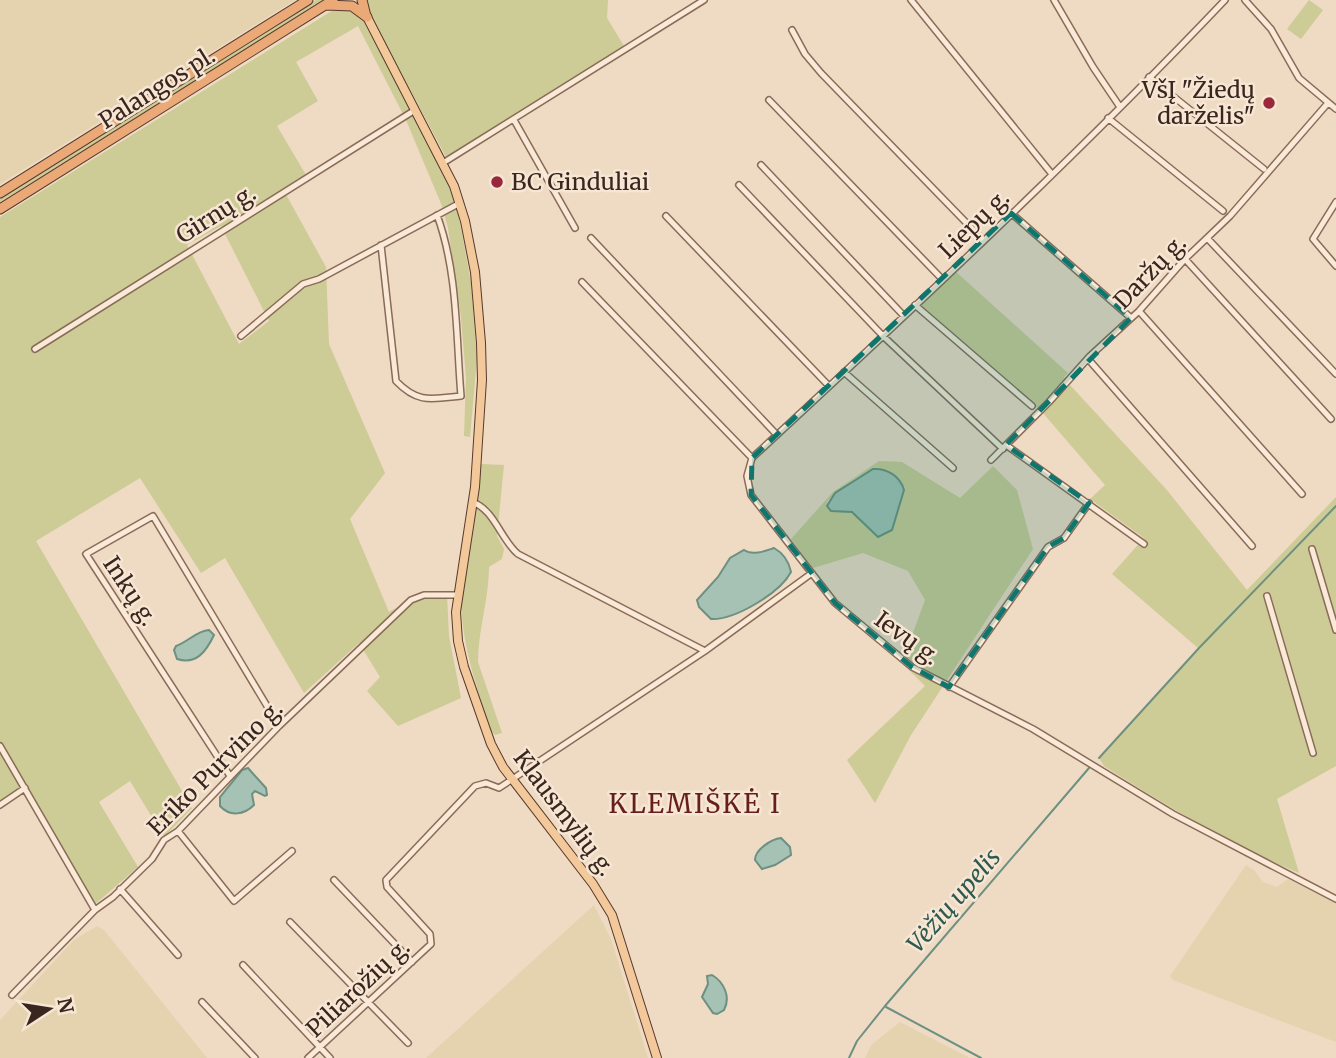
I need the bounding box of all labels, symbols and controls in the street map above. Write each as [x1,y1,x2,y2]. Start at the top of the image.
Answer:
street label: Palangos pl. [93,40,220,135]
place label: VšĮ "Žiedų darželis" [1141,75,1255,130]
marker: VšĮ "Žiedų darželis" [1261,95,1277,111]
place label: BC Ginduliai [511,167,649,196]
marker: BC Ginduliai [489,174,505,190]
street label: Girnų g. [171,178,261,249]
street label: Liepų g. [932,183,1015,264]
street label: Daržų g. [1107,229,1192,315]
street label: Inkų g. [97,550,164,631]
street label: Ievų g. [869,604,945,671]
street label: Eriko Purvino g. [141,694,288,841]
street label: Klausmylių g. [508,744,621,881]
district label: KLEMIŠKĖ I [608,787,782,820]
water label: Vėžių upelis [900,842,1007,959]
street label: Piliarožių g. [300,932,415,1043]
north arrow [14,974,84,1044]
text: N [52,996,79,1015]

